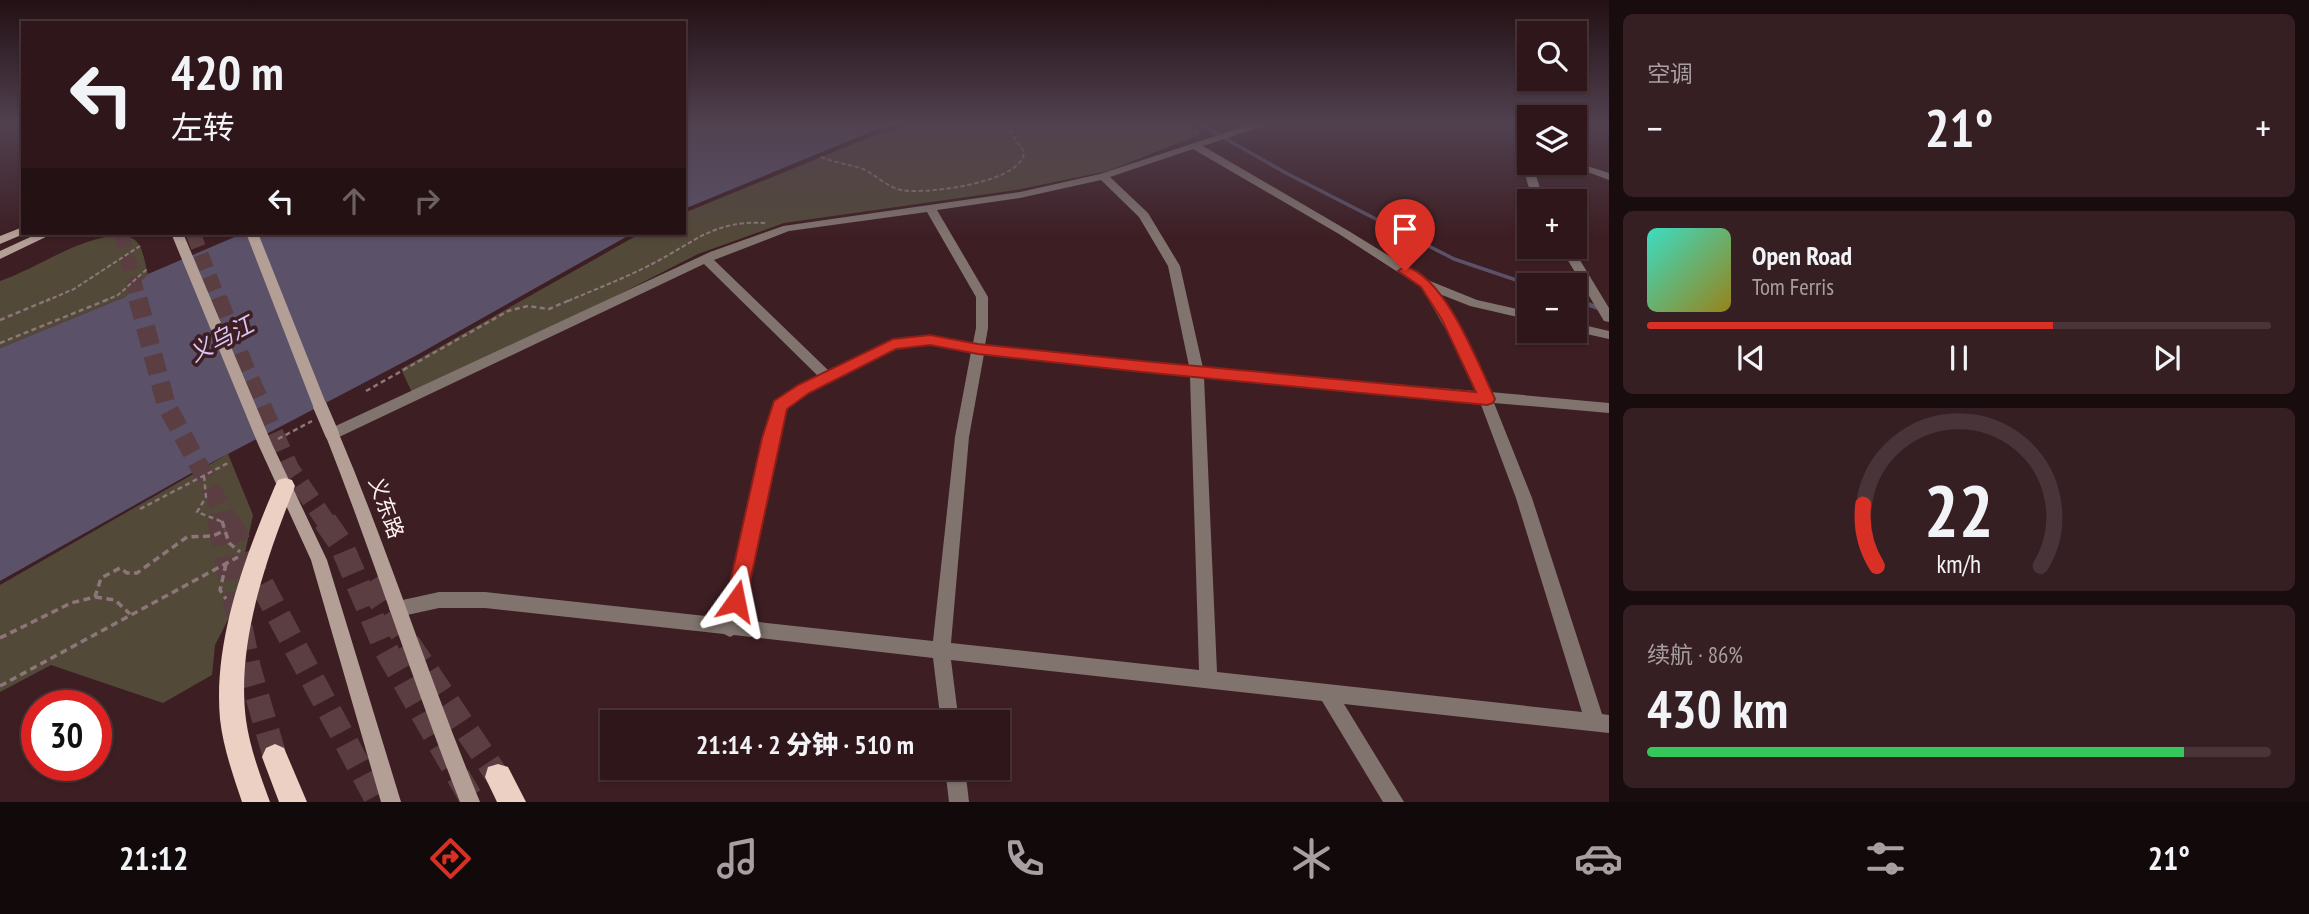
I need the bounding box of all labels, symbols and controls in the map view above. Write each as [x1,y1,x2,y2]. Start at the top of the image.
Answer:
map controls [1517,21,1587,343]
button: search [1517,21,1587,91]
text: 420 m [171,40,284,104]
icon: left [56,49,147,140]
text: 空调 [1647,59,1693,88]
text: 21° [1925,94,1993,161]
text: − [1647,103,1663,152]
text: + [2255,103,2271,152]
button: layers [1517,105,1587,175]
text: 左转 [171,106,235,148]
icon: left [262,182,300,220]
icon: ahead [335,182,373,220]
icon: right [408,182,446,220]
button: + [1517,189,1587,259]
pin [1375,199,1435,271]
icon: arrive [1386,210,1424,248]
text: Open Road [1752,239,1852,272]
text: Tom Ferris [1752,272,1834,301]
button: − [1517,273,1587,343]
water label: 义乌江 [183,308,261,368]
icon: previous [1732,339,1770,377]
icon: pause [1940,339,1978,377]
icon: next [2148,339,2186,377]
text: 22 [1924,462,1994,556]
street label: 义东路 [363,474,410,542]
text: km/h [1937,547,1981,579]
position arrow [699,564,773,638]
text: 续航 · 86% [1647,640,1743,669]
text: 430 km [1647,675,1788,742]
speed limit sign: 30 [21,690,112,781]
text: 21:14 · 2 分钟 · 510 m [696,728,914,761]
icon: directions [426,834,475,883]
icon: music [713,834,762,883]
icon: phone [1000,834,1049,883]
icon: climate [1287,834,1336,883]
icon: car [1574,834,1623,883]
icon: filters [1861,834,1910,883]
text: 21:12 [119,837,188,879]
text: 21° [2148,837,2190,879]

